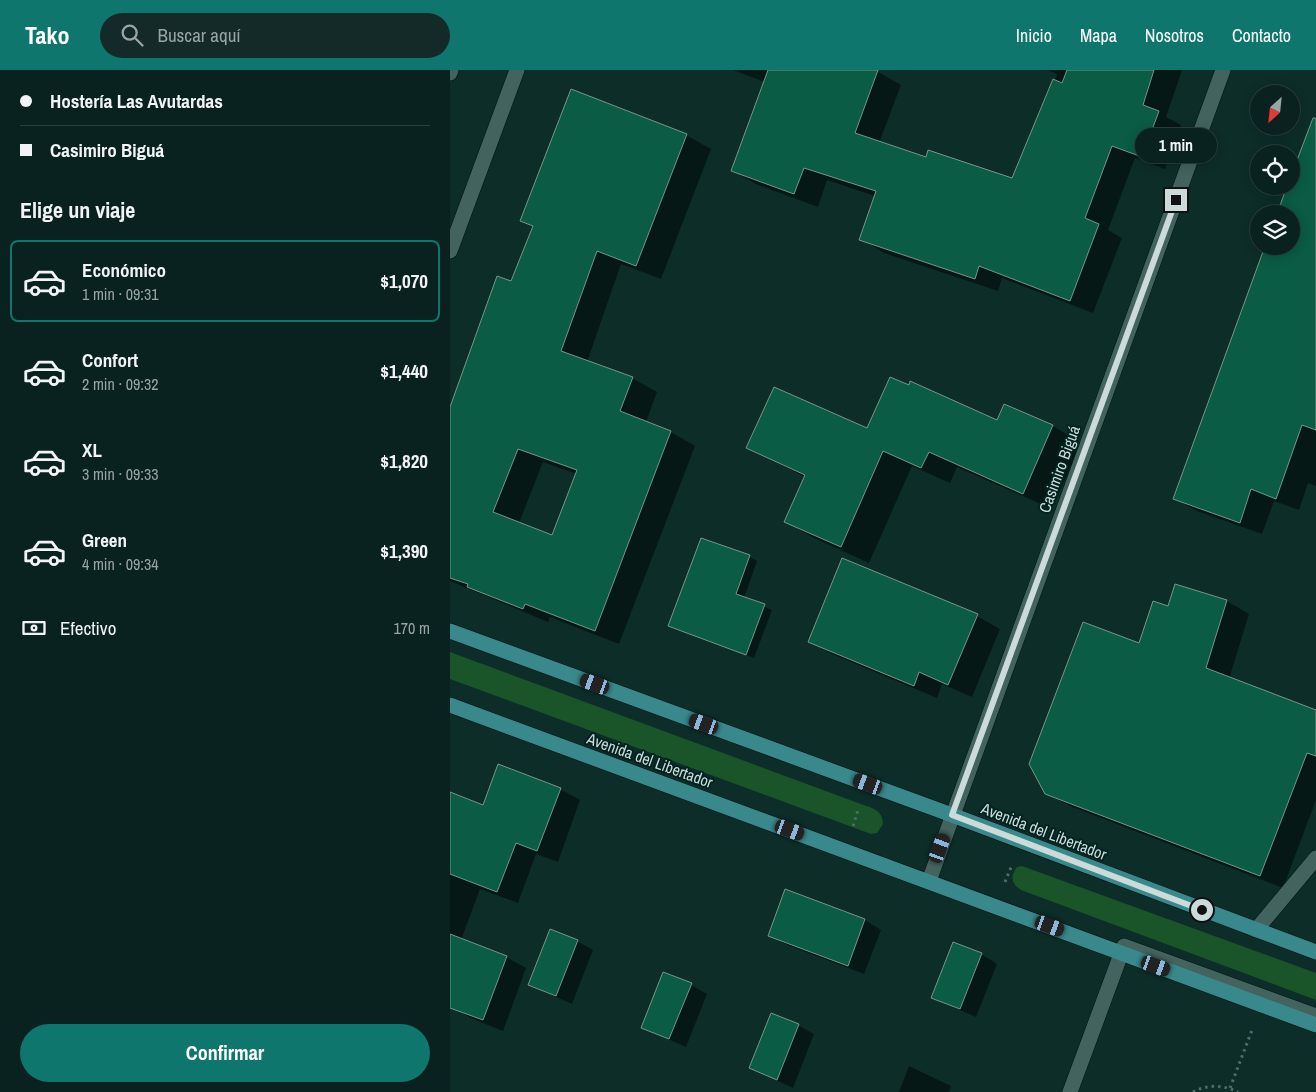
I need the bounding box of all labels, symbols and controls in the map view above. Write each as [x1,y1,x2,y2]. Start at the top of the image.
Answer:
search box [100,13,450,58]
text: Tako [25,19,70,51]
icon: search [118,21,146,49]
text: Buscar aquí [158,22,241,48]
text: Inicio [1016,23,1052,48]
text: Mapa [1080,23,1117,48]
text: Nosotros [1145,23,1204,48]
text: Contacto [1232,23,1291,48]
north arrow [1250,85,1300,135]
map controls [1250,85,1300,255]
text: Hostería Las Avutardas [50,88,223,114]
callout: 1 min [1135,128,1217,162]
text: 1 min [1159,134,1193,156]
text: Casimiro Biguá [50,137,164,163]
button: locate [1250,145,1300,195]
route end [1165,189,1187,211]
text: Elige un viaje [20,195,135,225]
button: layers [1250,205,1300,255]
text: Económico [82,257,166,283]
icon: car [22,259,67,304]
text: $1,070 [380,268,428,294]
text: 1 min · 09:31 [82,283,159,305]
text: Confort [82,347,138,373]
icon: car [22,349,67,394]
text: $1,440 [380,358,428,384]
text: 2 min · 09:32 [82,373,159,395]
street label: Casimiro Biguá [1033,422,1085,516]
text: XL [82,437,102,463]
icon: car [22,439,67,484]
text: $1,820 [380,448,428,474]
text: 3 min · 09:33 [82,463,159,485]
text: Green [82,527,127,553]
icon: car [22,529,67,574]
text: $1,390 [380,538,428,564]
text: 4 min · 09:34 [82,553,159,575]
icon: cash [20,614,48,642]
text: Efectivo [60,615,116,641]
text: 170 m [394,617,430,639]
car [578,672,611,696]
car [687,712,720,736]
street label: Avenida del Libertador [583,727,717,793]
car [851,772,884,796]
street label: Avenida del Libertador [977,797,1110,865]
car [773,818,806,842]
car [927,831,952,865]
route start [1191,899,1213,921]
car [1033,914,1066,938]
car [1139,954,1172,978]
button: Confirmar [20,1024,430,1082]

